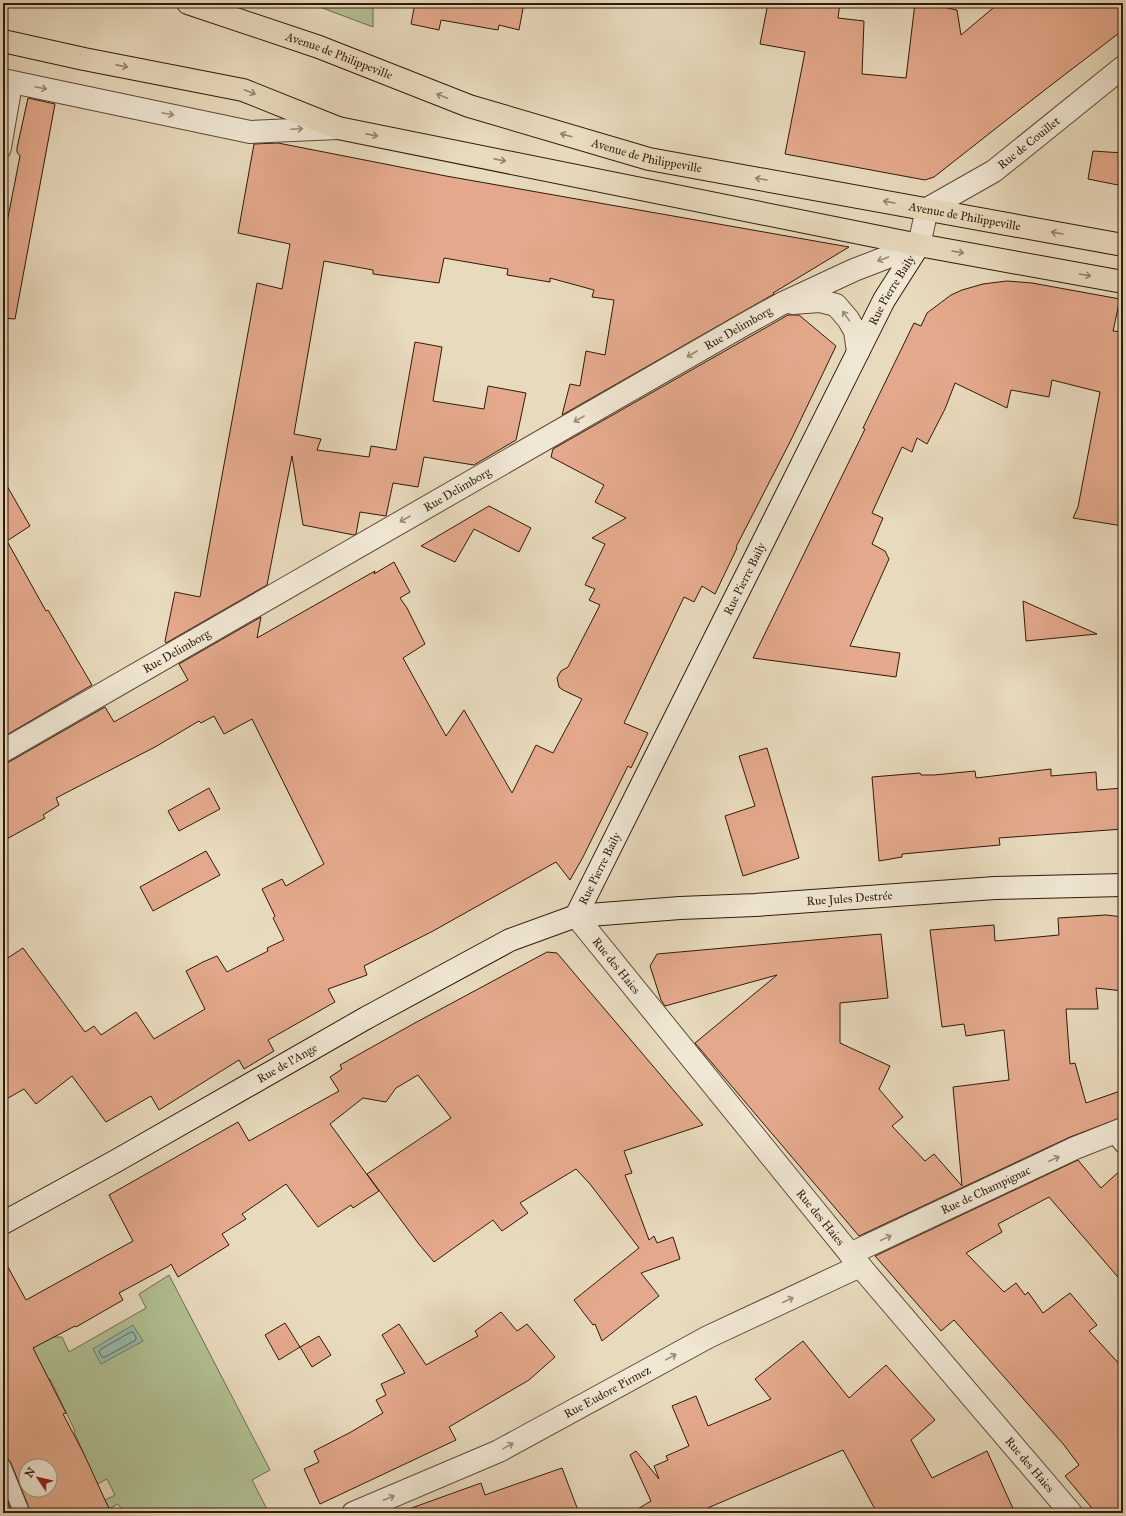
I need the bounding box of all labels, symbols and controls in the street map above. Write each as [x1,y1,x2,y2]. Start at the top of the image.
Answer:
street label: Avenue de Philippeville [283,29,395,82]
one-way arrow [116,63,129,71]
one-way arrow [34,84,47,92]
one-way arrow [243,89,255,97]
one-way arrow [437,91,449,99]
one-way arrow [162,111,175,119]
street label: Rue de Couillet [995,113,1063,172]
one-way arrow [290,126,303,133]
one-way arrow [365,131,378,139]
one-way arrow [560,131,573,138]
street label: Avenue de Philippeville [589,135,703,175]
one-way arrow [493,157,506,165]
one-way arrow [755,175,768,183]
one-way arrow [883,198,896,206]
street label: Avenue de Philippeville [907,199,1022,233]
one-way arrow [1051,229,1064,237]
one-way arrow [951,248,964,256]
street label: Rue Pierre Baily [866,252,918,327]
one-way arrow [877,255,889,263]
one-way arrow [1079,272,1092,280]
street label: Rue Delimborg [702,303,775,353]
one-way arrow [842,311,850,322]
one-way arrow [686,351,698,359]
one-way arrow [573,416,585,424]
street label: Rue Delimborg [421,465,494,515]
one-way arrow [399,515,411,523]
street label: Rue Pierre Baily [721,540,769,617]
street label: Rue Delimborg [140,626,213,676]
street label: Rue Pierre Baily [576,830,624,907]
street label: Rue Jules Destrée [806,888,893,908]
street label: Rue des Haies [589,935,643,997]
street label: Rue de l'Ange [255,1040,320,1086]
one-way arrow [1048,1154,1060,1162]
street label: Rue de Champignac [939,1163,1033,1217]
street label: Rue des Haies [793,1186,847,1248]
one-way arrow [879,1234,891,1241]
one-way arrow [782,1296,794,1303]
one-way arrow [665,1353,677,1360]
street label: Rue Eudore Pirmez [561,1362,654,1421]
street label: Rue des Haies [1002,1434,1057,1495]
one-way arrow [502,1442,514,1449]
north arrow [18,1458,58,1498]
text: N [22,1464,39,1480]
one-way arrow [382,1493,394,1501]

